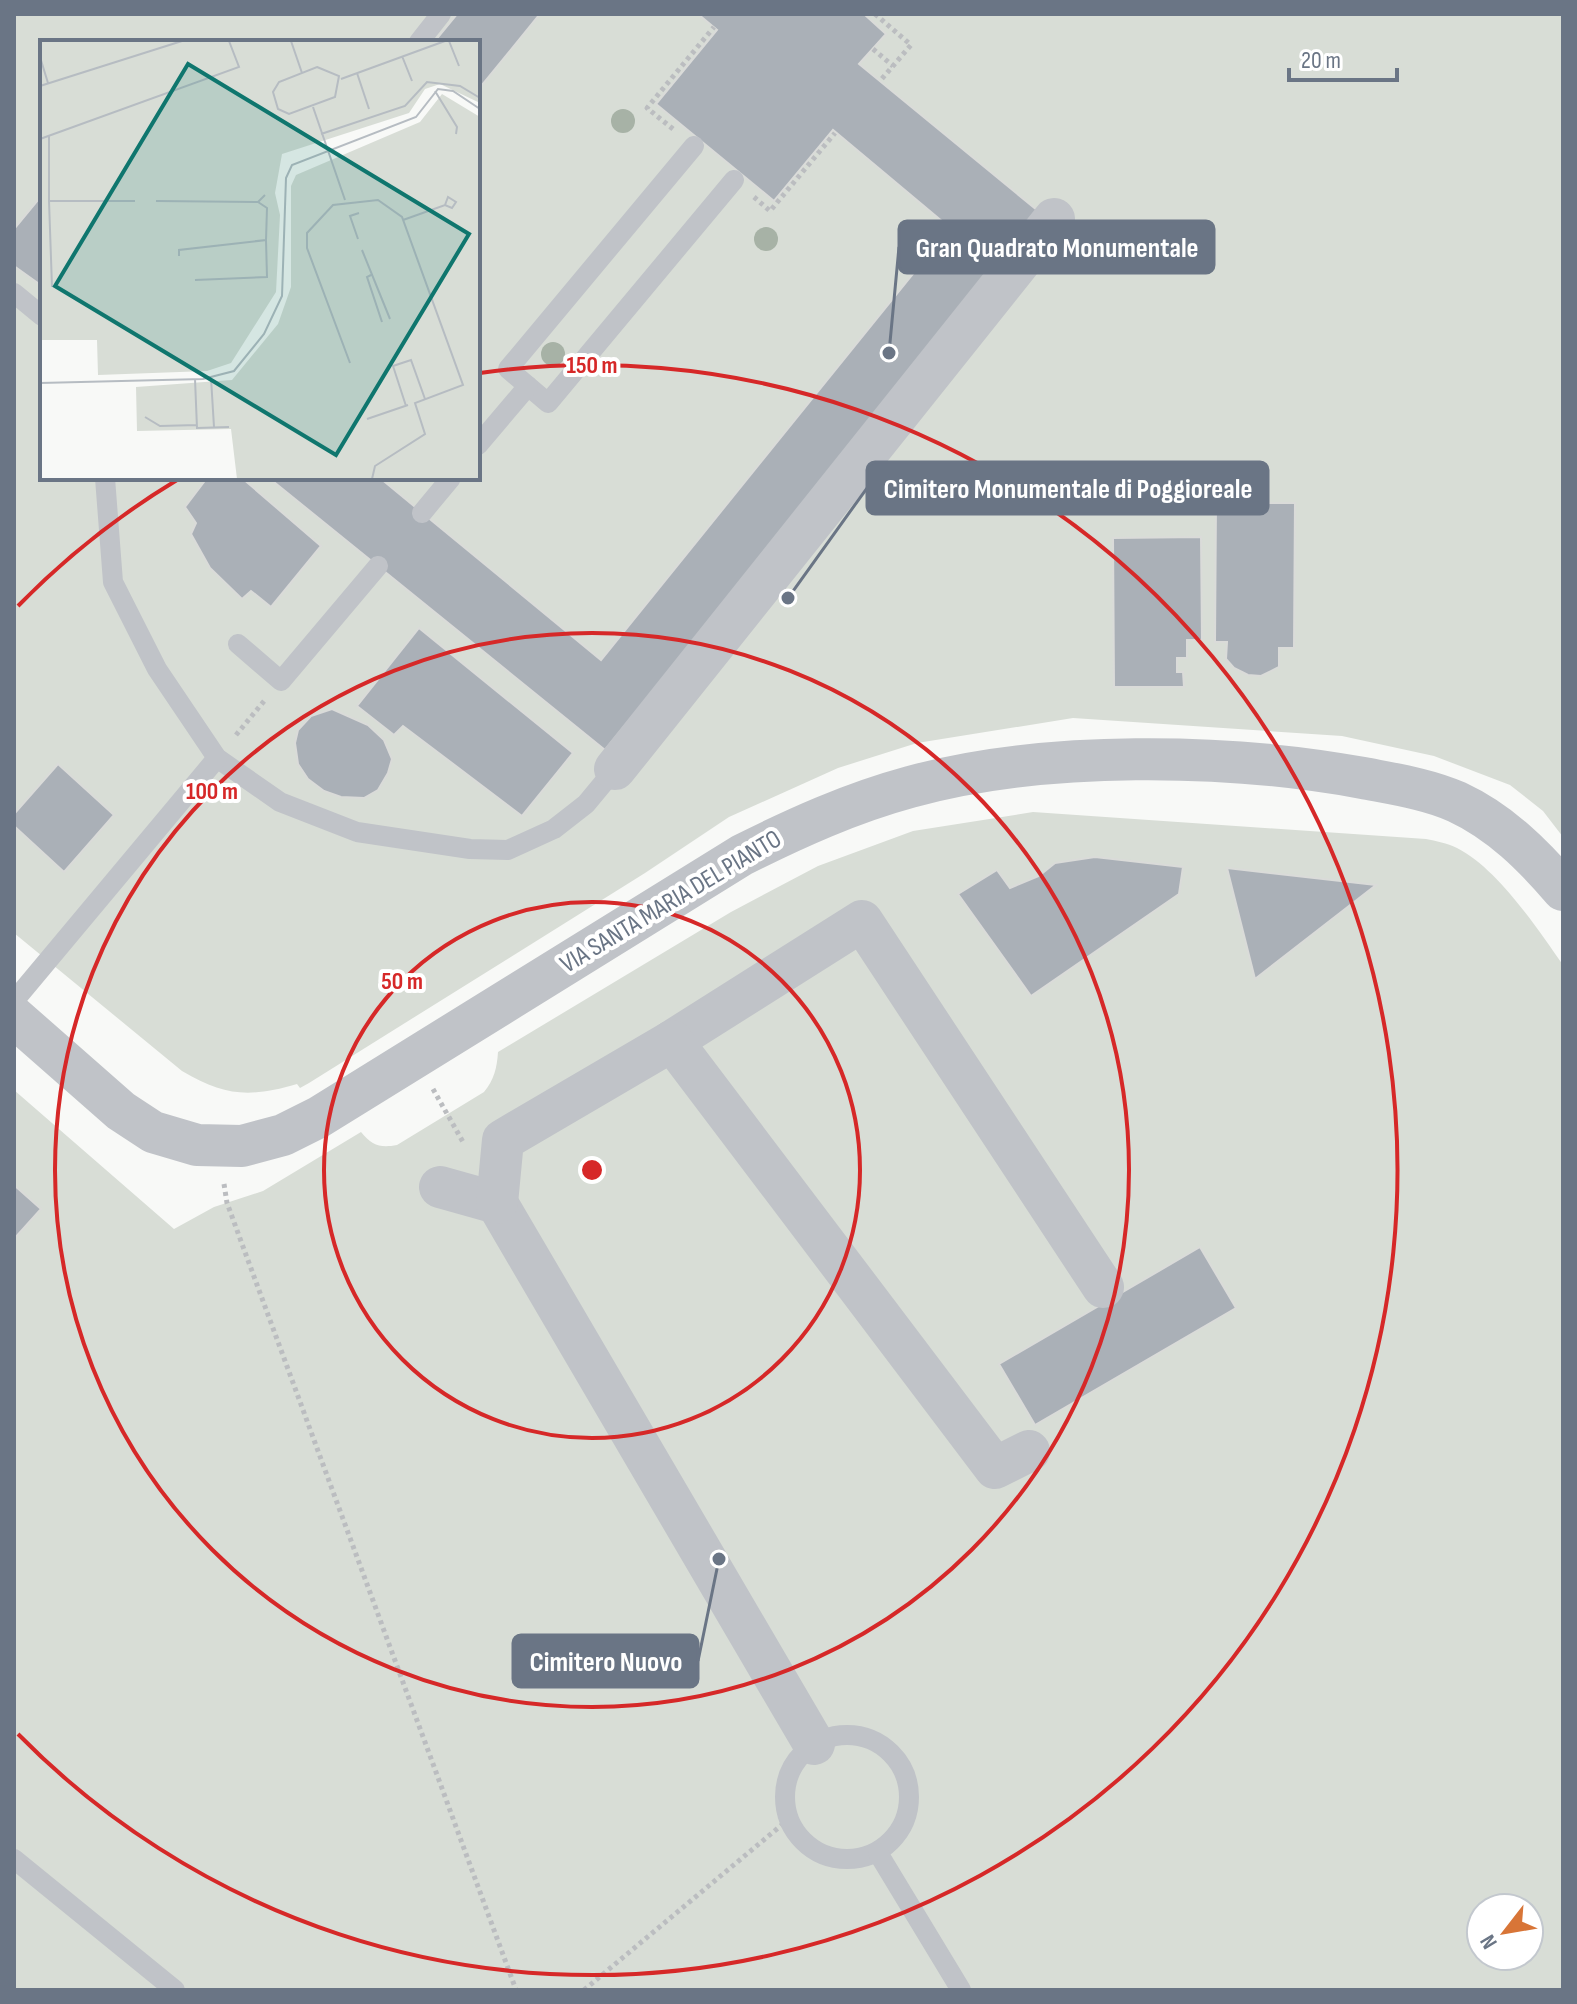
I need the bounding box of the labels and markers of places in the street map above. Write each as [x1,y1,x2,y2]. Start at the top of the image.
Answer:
callout: Gran Quadrato Monumentale [899,221,1214,273]
callout: Cimitero Monumentale di Poggioreale [867,462,1268,514]
centre of rings [578,1156,606,1184]
callout: Cimitero Nuovo [513,1635,698,1687]

